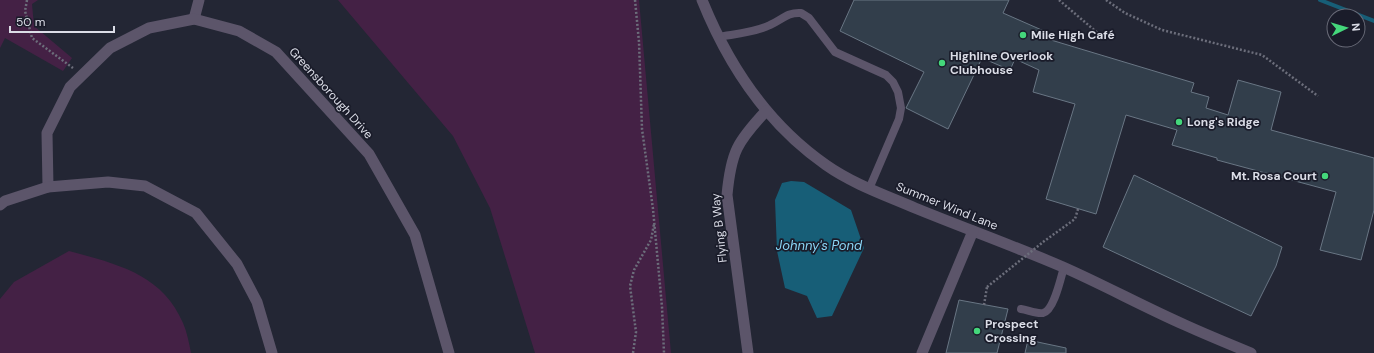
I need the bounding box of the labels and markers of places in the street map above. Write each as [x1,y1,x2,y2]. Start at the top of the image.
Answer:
place label: Mile High Café [1031,27,1115,43]
marker: Mile High Café [1018,30,1028,40]
place label: Highline Overlook Clubhouse [950,48,1053,78]
marker: Highline Overlook Clubhouse [937,58,947,68]
place label: Long's Ridge [1187,114,1260,130]
marker: Long's Ridge [1174,117,1184,127]
place label: Mt. Rosa Court [1231,168,1317,184]
marker: Mt. Rosa Court [1320,171,1330,181]
place label: Prospect Crossing [985,316,1038,346]
marker: Prospect Crossing [972,326,982,336]

